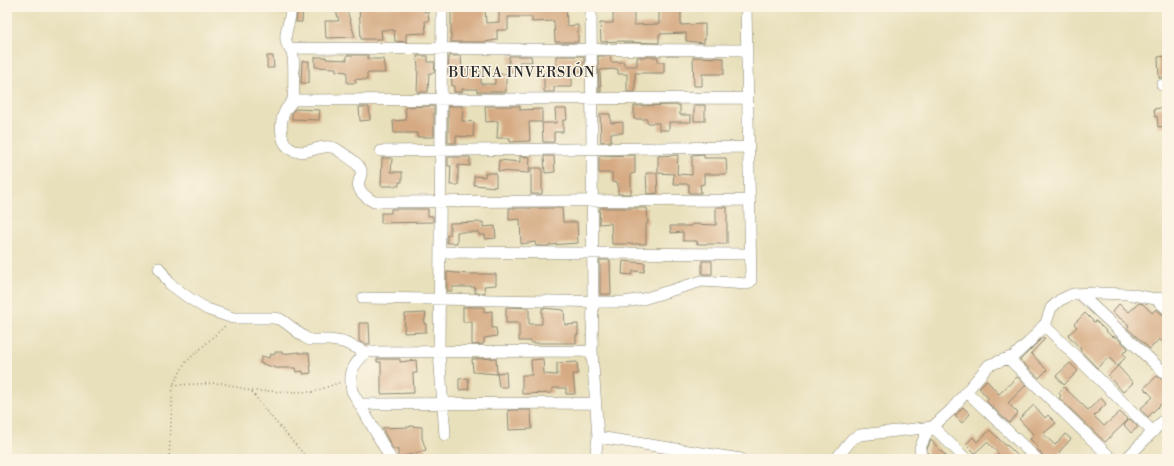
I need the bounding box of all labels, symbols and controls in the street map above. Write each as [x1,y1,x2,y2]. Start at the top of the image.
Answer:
district label: BUENA INVERSIÓN [448,62,595,82]

